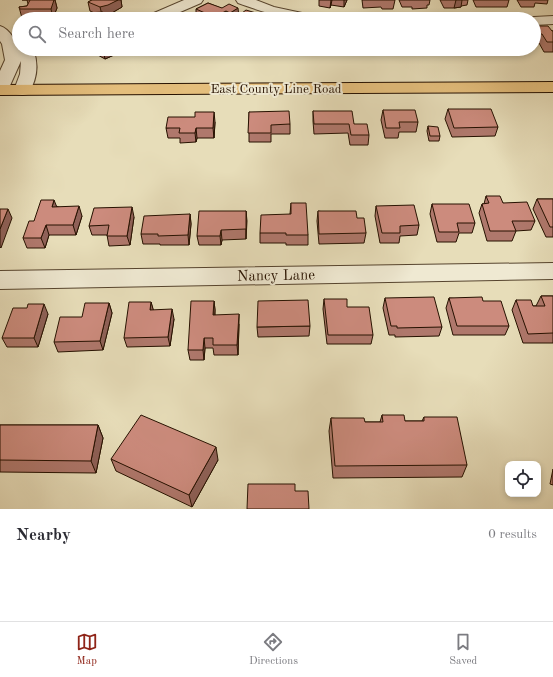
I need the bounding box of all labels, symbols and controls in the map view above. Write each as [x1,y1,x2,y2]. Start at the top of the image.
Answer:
search box [12,12,541,56]
icon: search [26,23,48,45]
text: Search here [58,27,135,42]
street label: East County Line Road [210,83,342,96]
street label: Nancy Lane [237,268,315,285]
map controls [505,461,541,497]
button: locate [505,461,541,497]
text: Nearby [16,527,71,544]
text: 0 results [488,528,537,541]
tab: Map [76,631,98,669]
tab: Directions [249,631,298,669]
tab: Saved [449,631,477,669]

